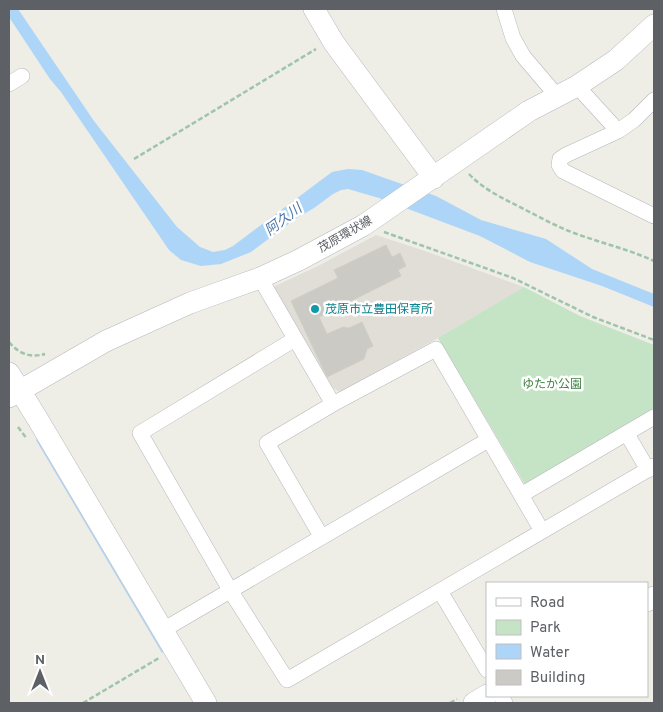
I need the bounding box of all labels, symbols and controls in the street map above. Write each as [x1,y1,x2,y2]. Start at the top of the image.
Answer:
water label: 阿久川 [262,200,307,240]
street label: 茂原環状線 [316,213,375,257]
place label: 茂原市立豊田保育所 [325,302,433,318]
marker: 茂原市立豊田保育所 [309,303,321,315]
park label: ゆたか公園 [522,377,582,393]
legend [486,582,648,697]
text: Road [530,594,565,613]
text: Park [530,619,561,638]
text: Water [530,644,570,663]
north arrow [15,647,65,697]
text: N [35,652,45,669]
text: Building [530,669,585,688]

